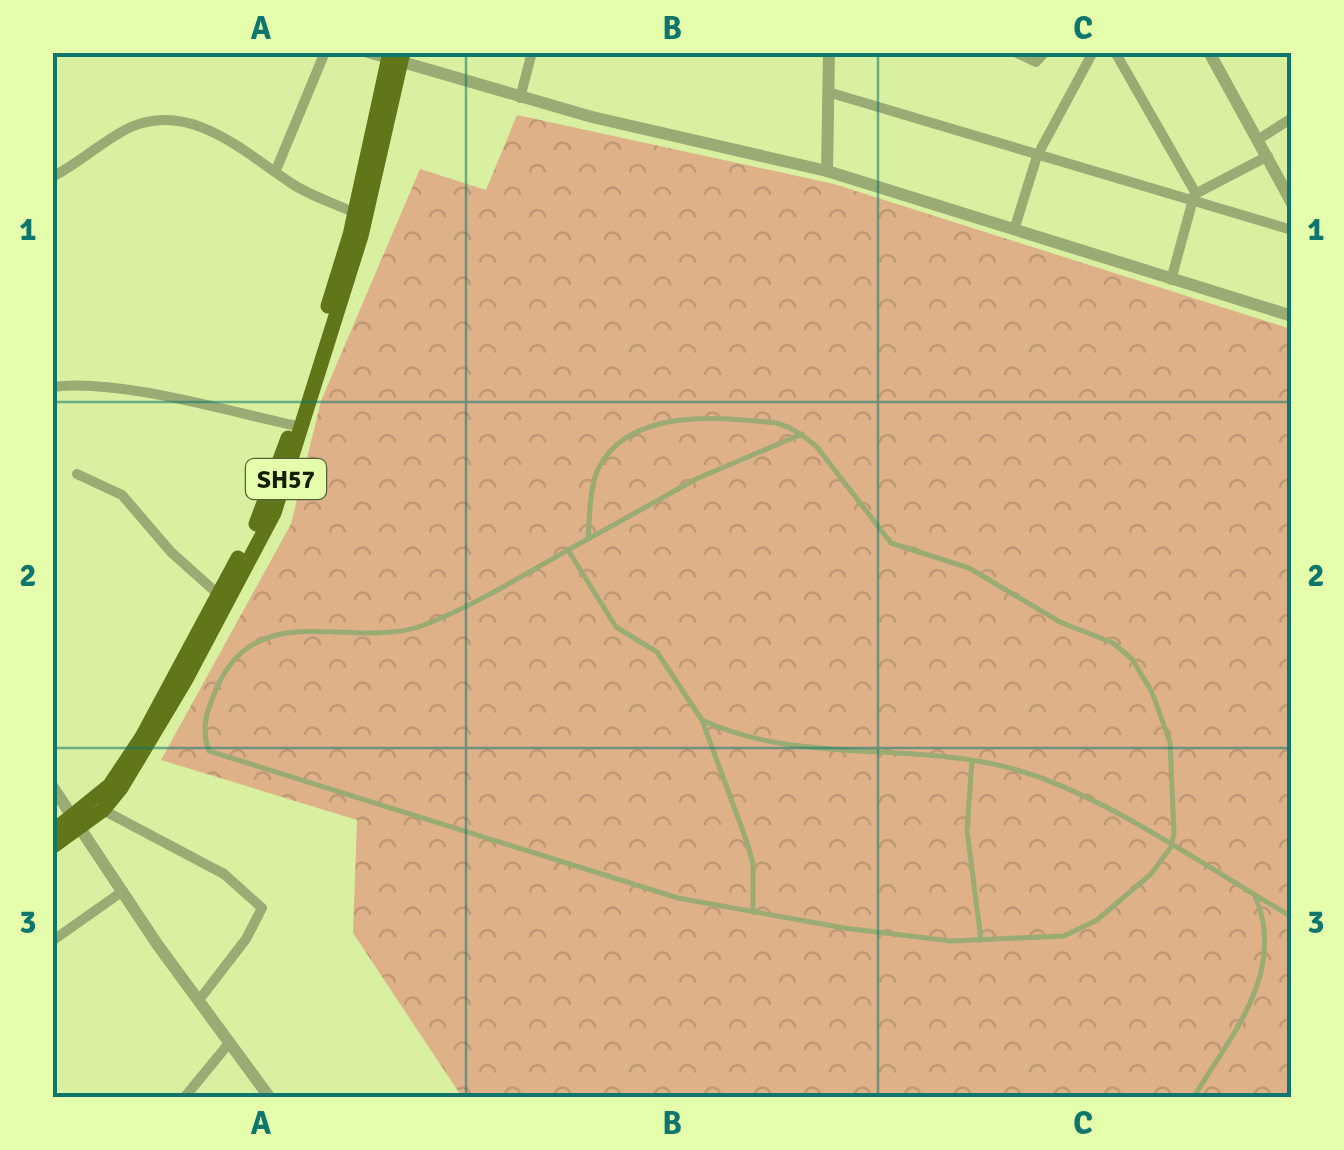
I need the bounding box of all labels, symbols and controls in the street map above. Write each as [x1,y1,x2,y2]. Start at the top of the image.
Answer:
text: A [251,9,272,48]
text: B [662,9,682,48]
text: C [1073,9,1093,48]
text: 1 [19,210,37,249]
text: 1 [1307,210,1325,249]
road number: SH57 [246,459,326,499]
text: 2 [19,556,37,595]
text: 2 [1307,556,1325,595]
text: 3 [19,903,37,942]
text: 3 [1307,903,1325,942]
text: A [251,1104,272,1143]
text: B [662,1104,682,1143]
text: C [1073,1104,1093,1143]

